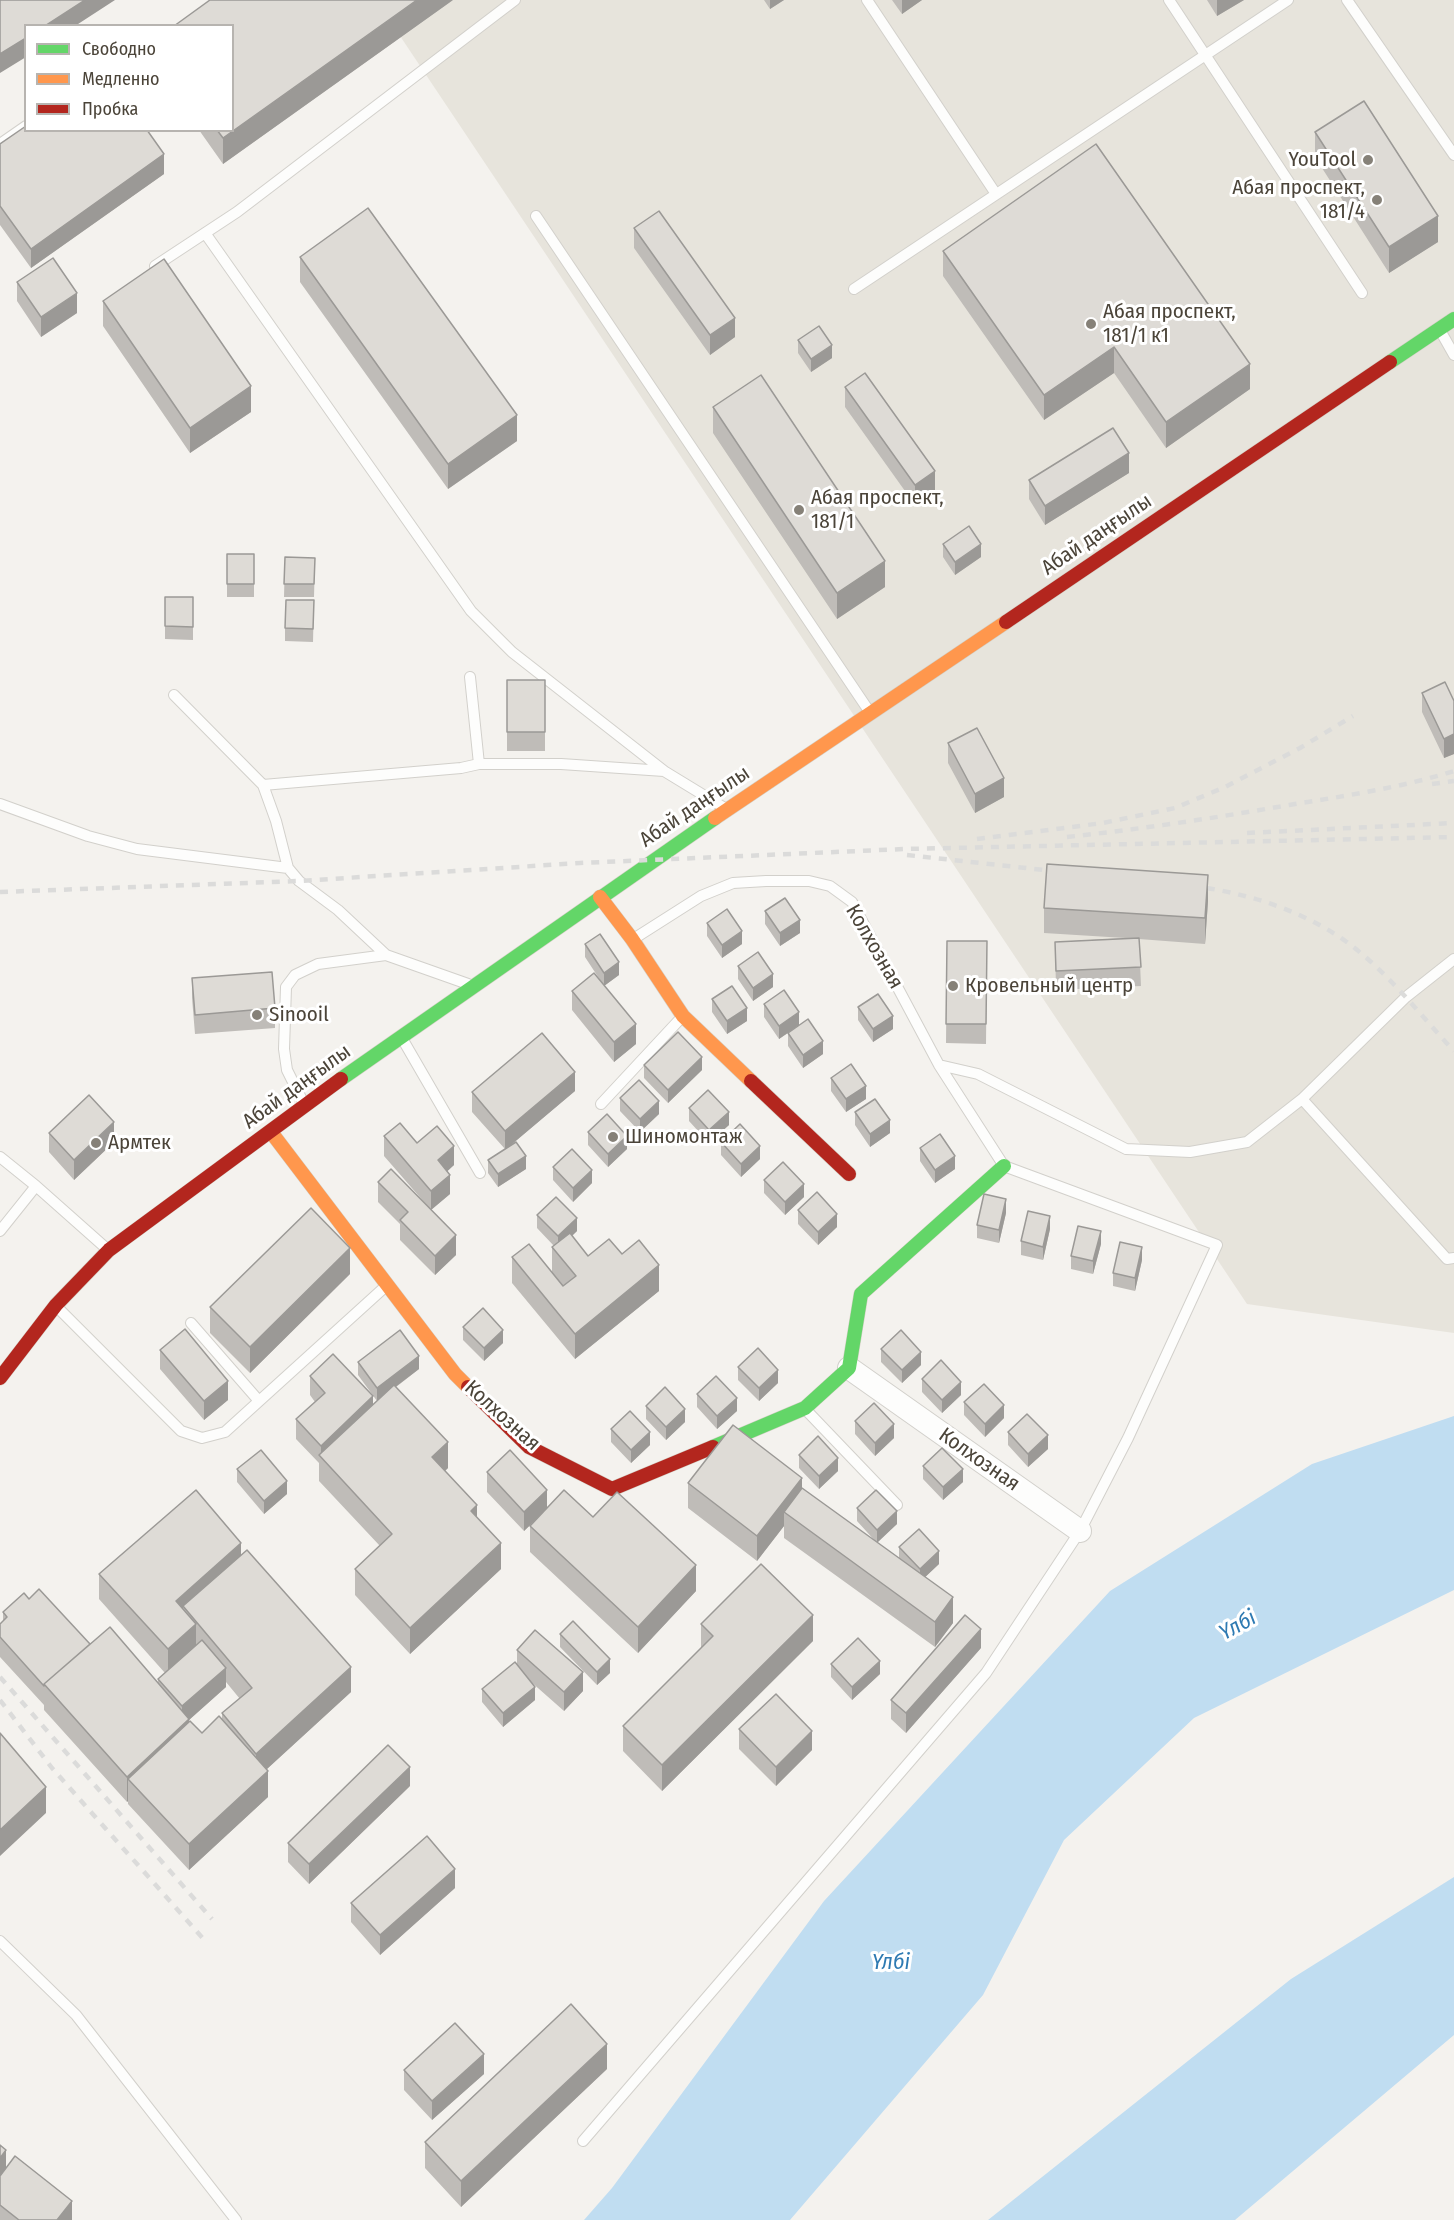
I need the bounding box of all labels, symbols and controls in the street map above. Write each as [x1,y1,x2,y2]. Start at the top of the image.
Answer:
legend [24,24,234,132]
text: Свободно [82,38,156,60]
text: Медленно [82,68,160,90]
text: Пробка [82,98,138,120]
place label: YouTool [1289,147,1356,173]
marker: YouTool [1361,153,1375,167]
place label: Абая проспект, 181/4 [1232,175,1365,225]
marker: Абая проспект, 181/4 [1370,193,1384,207]
place label: Абая проспект, 181/1 к1 [1103,299,1236,349]
marker: Абая проспект, 181/1 к1 [1084,317,1098,331]
place label: Абая проспект, 181/1 [811,485,944,535]
street label: Абай даңғылы [1037,489,1157,581]
marker: Абая проспект, 181/1 [792,503,806,517]
street label: Абай даңғылы [635,761,755,853]
street label: Колхозная [840,900,908,994]
place label: Кровельный центр [965,973,1133,999]
marker: Кровельный центр [946,979,960,993]
place label: Sinooil [269,1002,329,1028]
marker: Sinooil [250,1008,264,1022]
street label: Абай даңғылы [238,1039,356,1135]
place label: Шиномонтаж [625,1124,742,1150]
place label: Армтек [108,1130,171,1156]
marker: Шиномонтаж [606,1130,620,1144]
marker: Армтек [89,1136,103,1150]
street label: Колхозная [459,1375,545,1457]
street label: Колхозная [934,1423,1024,1497]
water label: Үлбі [1215,1605,1261,1647]
water label: Үлбі [872,1950,910,1976]

